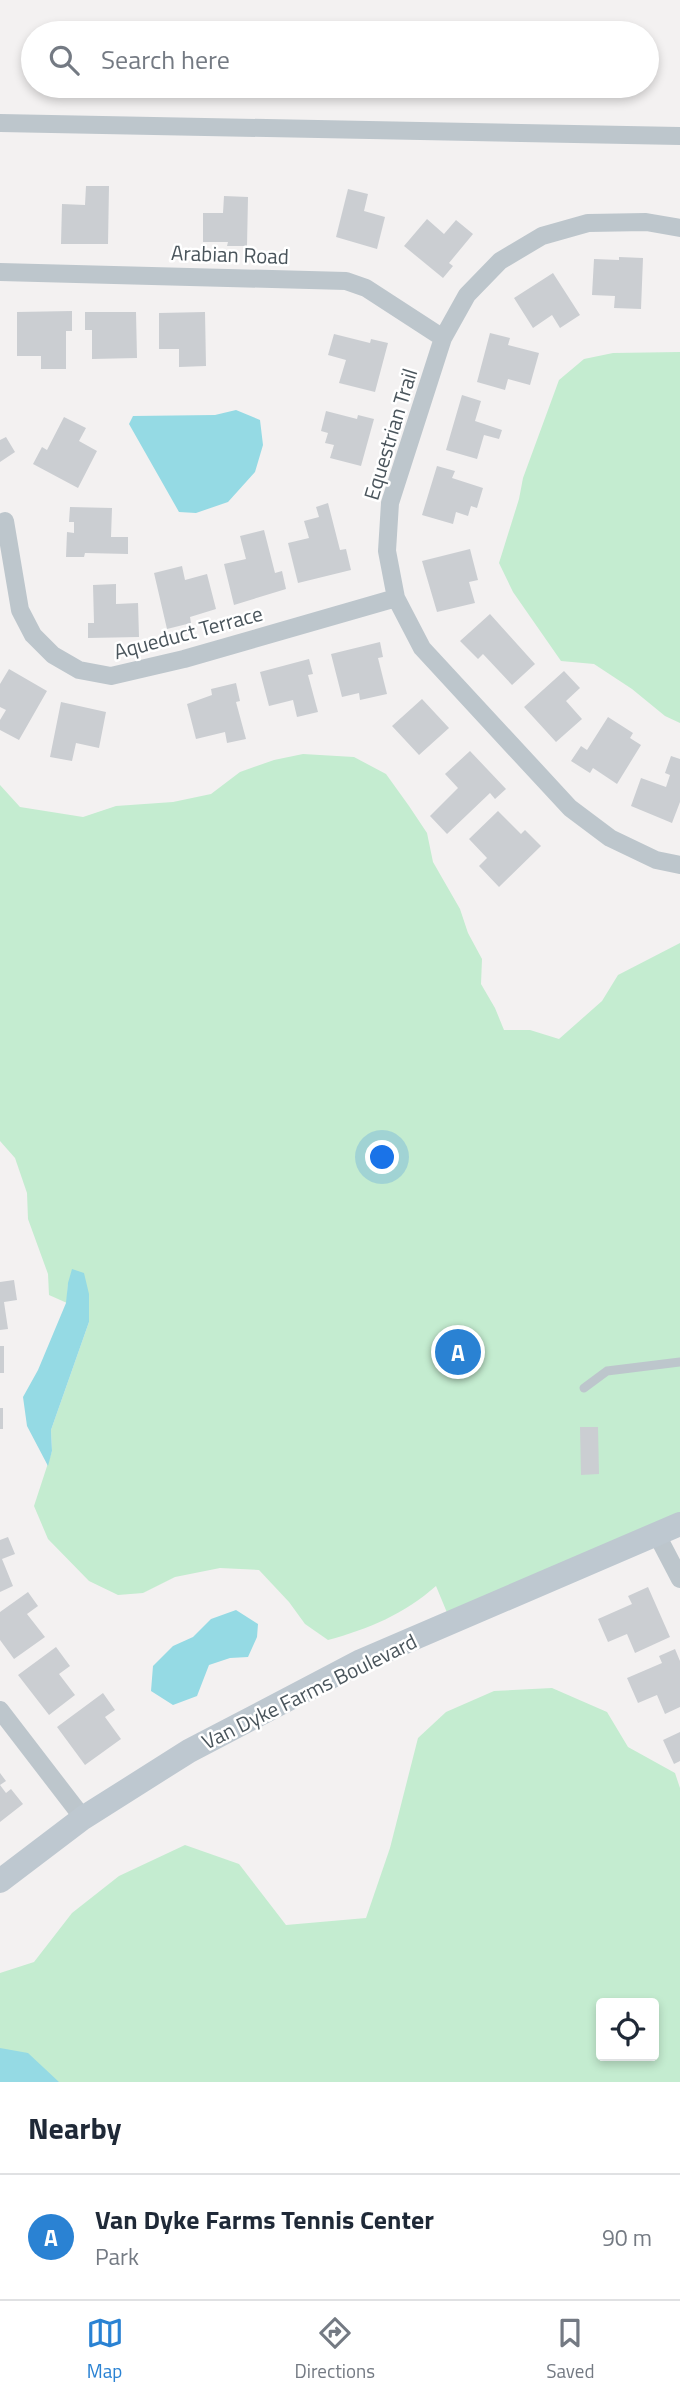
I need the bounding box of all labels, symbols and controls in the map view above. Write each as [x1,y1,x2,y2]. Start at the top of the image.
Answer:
search box [21,21,659,98]
text: Search here [101,40,230,79]
icon: search [45,41,83,79]
street label: Arabian Road [171,236,289,272]
street label: Equestrian Trail [355,364,425,504]
street label: Aqueduct Terrace [110,597,266,667]
your location [365,1140,399,1174]
pin: A [435,1326,481,1378]
street label: Van Dyke Farms Boulevard [196,1625,422,1757]
map controls [596,1998,659,2061]
button: locate [596,1998,659,2061]
text: Nearby [28,2105,121,2151]
text: Van Dyke Farms Tennis Center [95,2200,434,2239]
text: A [44,2220,58,2255]
text: 90 m [602,2220,652,2255]
text: Park [95,2239,139,2274]
tab: Map [86,2314,124,2385]
tab: Directions [295,2314,375,2385]
tab: Saved [546,2314,594,2385]

